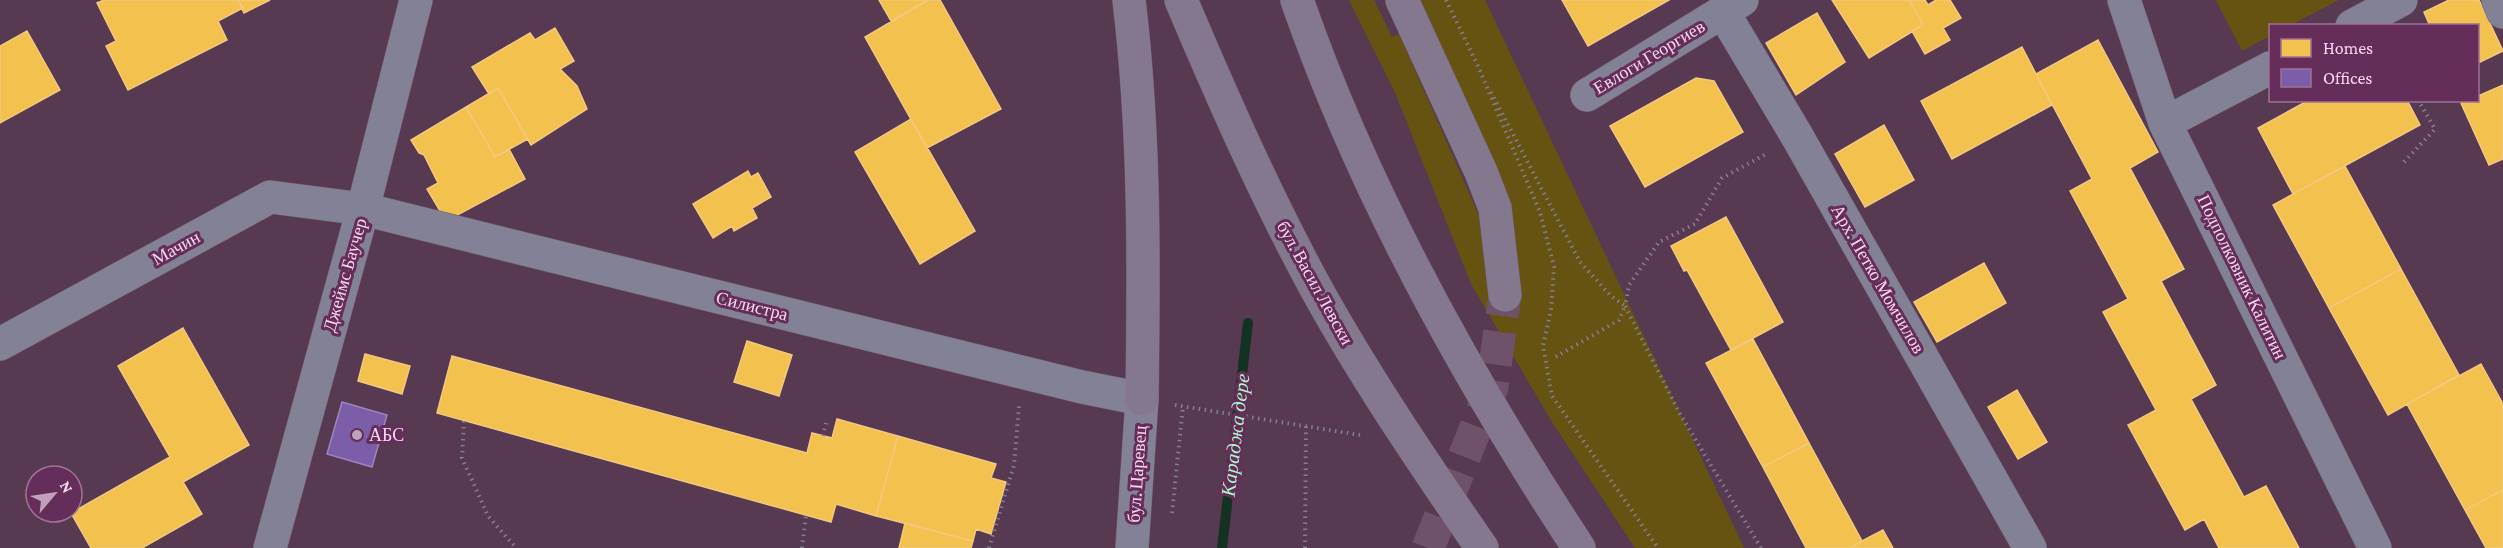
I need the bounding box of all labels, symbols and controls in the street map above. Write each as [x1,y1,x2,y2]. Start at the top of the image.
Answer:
street label: Евлоги Георгиев [1590,16,1708,98]
legend [2269,24,2479,102]
text: Homes [2323,38,2373,58]
text: Offices [2323,68,2372,88]
street label: Подполковник Калитин [2193,192,2291,363]
street label: Арх. Петко Момчилов [1827,201,1929,357]
street label: Джеймс Баучер [319,216,371,334]
street label: бул. Васил Левски [1273,218,1357,348]
street label: Мачин [149,227,204,269]
street label: Силистра [714,287,790,325]
water label: Караджа дере [1216,372,1254,499]
street label: бул. Царевец [1124,424,1150,523]
place label: АБС [369,425,404,445]
marker: АБС [350,428,364,442]
north arrow [24,464,84,524]
text: N [57,478,77,496]

